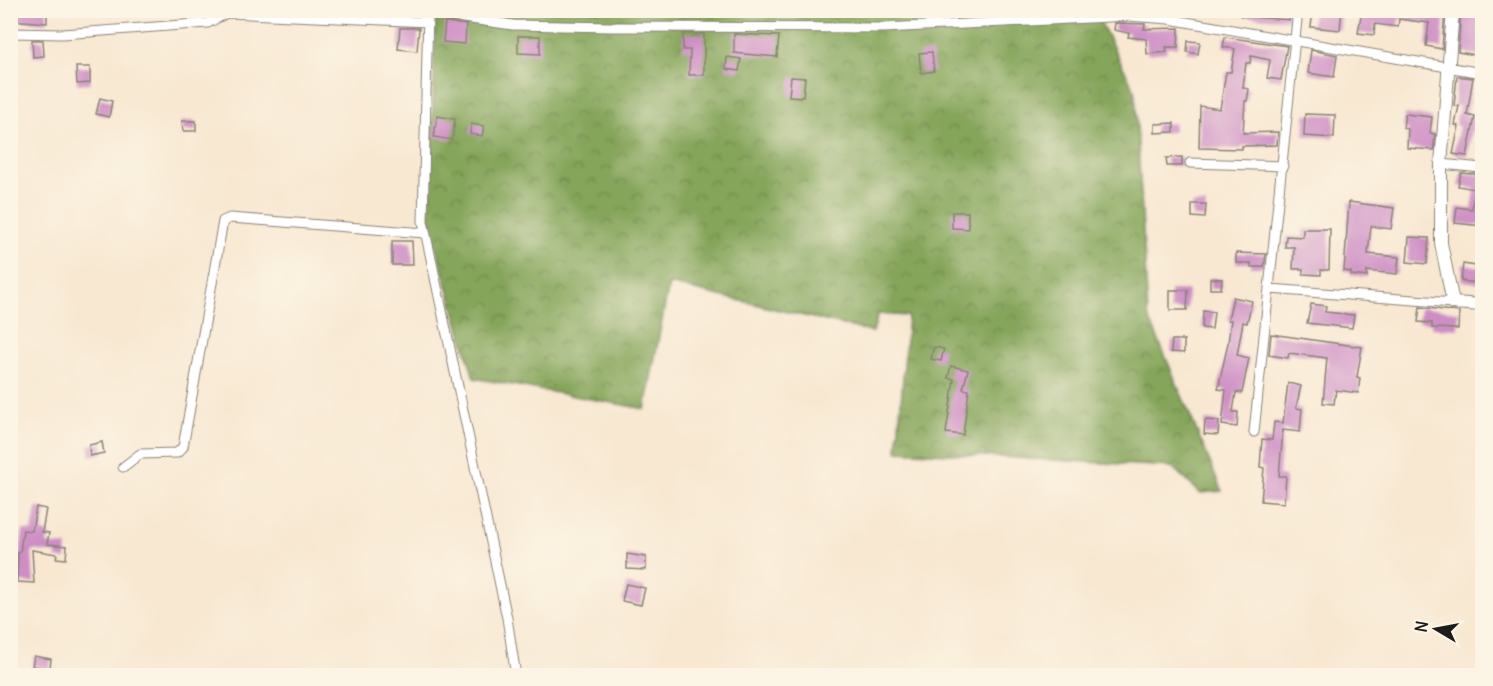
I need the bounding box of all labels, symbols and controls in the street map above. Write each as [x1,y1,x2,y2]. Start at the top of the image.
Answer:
north arrow [1406,599,1466,659]
text: N [1410,619,1432,634]

